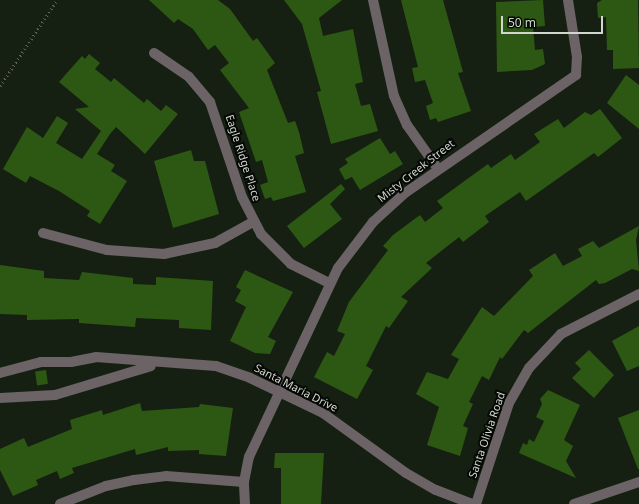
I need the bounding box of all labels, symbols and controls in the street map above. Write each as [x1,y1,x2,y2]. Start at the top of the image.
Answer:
scale bar [503,8,605,34]
text: 50 m [508,14,536,31]
street label: Eagle Ridge Place [223,113,263,203]
street label: Misty Creek Street [375,137,457,205]
street label: Santa Maria Drive [252,361,340,415]
street label: Santa Olivia Road [466,390,508,480]

